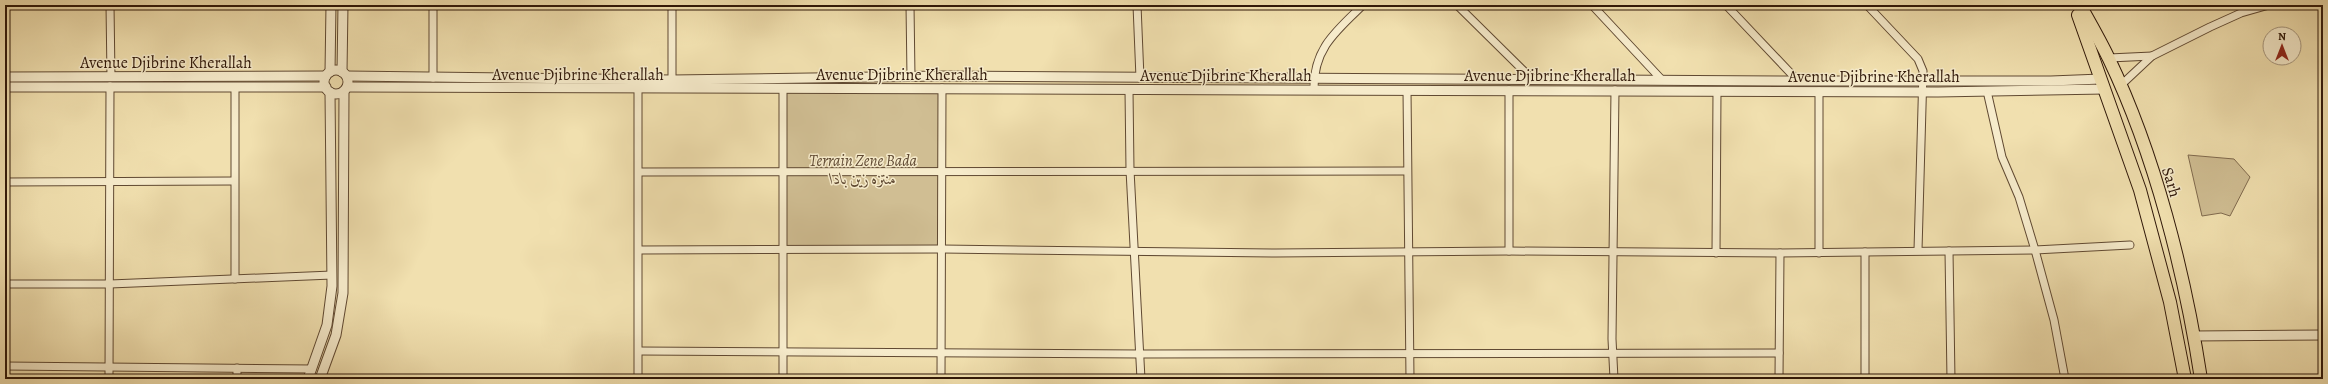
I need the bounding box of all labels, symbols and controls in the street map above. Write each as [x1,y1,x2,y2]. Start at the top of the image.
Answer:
north arrow [2262,26,2302,66]
text: N [2278,29,2286,44]
street label: Avenue Djibrine Kherallah [79,52,252,74]
street label: Avenue Djibrine Kherallah [491,64,664,86]
street label: Avenue Djibrine Kherallah [815,64,988,86]
street label: Avenue Djibrine Kherallah [1139,65,1312,87]
street label: Avenue Djibrine Kherallah [1463,65,1636,87]
street label: Avenue Djibrine Kherallah [1787,66,1960,88]
park label: Terrain Zene Bada منتزه زين بادا [809,150,918,190]
street label: Sarh [2156,165,2186,200]

